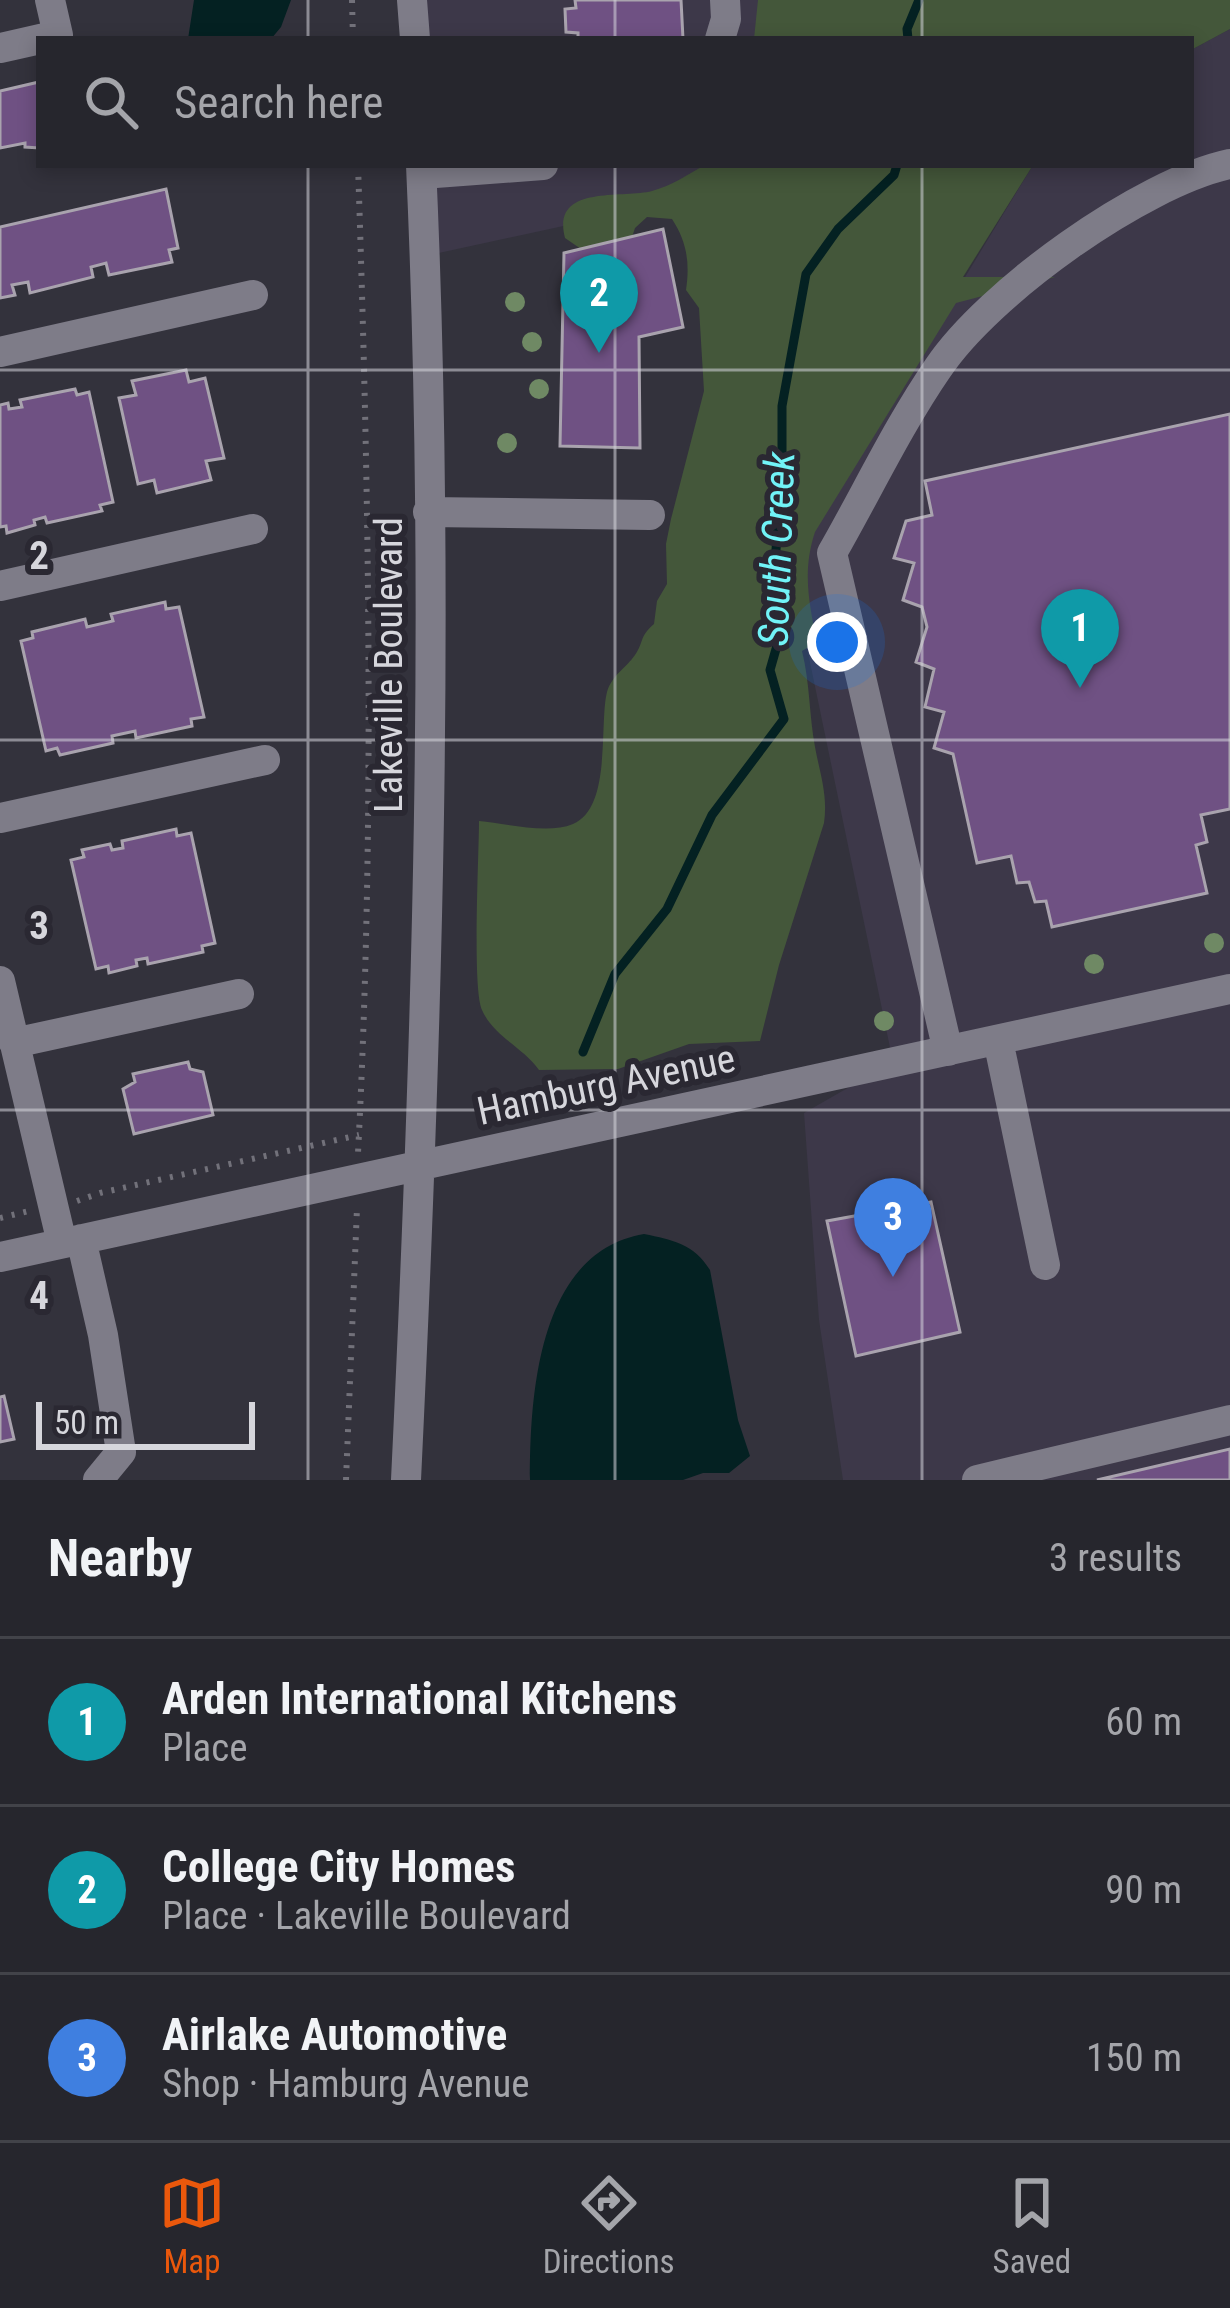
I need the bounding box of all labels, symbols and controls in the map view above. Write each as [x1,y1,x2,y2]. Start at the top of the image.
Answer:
search box [36,36,1194,168]
icon: search [78,69,144,135]
text: Search here [174,76,383,129]
pin: 2 [560,254,638,353]
water label: South Creek [749,450,804,647]
street label: Lakeville Boulevard [366,517,412,813]
text: 2 [29,533,49,579]
pin: 1 [1041,589,1119,688]
your location [807,612,867,672]
text: 3 [29,903,49,949]
street label: Hamburg Avenue [473,1035,739,1135]
pin: 3 [854,1178,932,1277]
text: 4 [29,1273,49,1319]
scale bar [36,1396,255,1449]
text: 50 m [54,1403,119,1442]
text: Nearby [48,1529,192,1588]
text: 3 results [1049,1535,1182,1581]
text: Arden International Kitchens [162,1672,677,1725]
text: 1 [77,1699,97,1745]
text: 60 m [1105,1699,1182,1745]
text: Place [162,1725,248,1771]
text: College City Homes [162,1840,515,1893]
text: 2 [77,1867,97,1913]
text: 90 m [1105,1867,1182,1913]
text: Place · Lakeville Boulevard [162,1893,571,1939]
text: Airlake Automotive [162,2008,507,2061]
text: 3 [77,2035,97,2081]
text: 150 m [1086,2035,1182,2081]
text: Shop · Hamburg Avenue [162,2061,530,2107]
tab: Map [159,2170,225,2281]
tab: Directions [543,2170,675,2281]
tab: Saved [993,2170,1071,2281]

